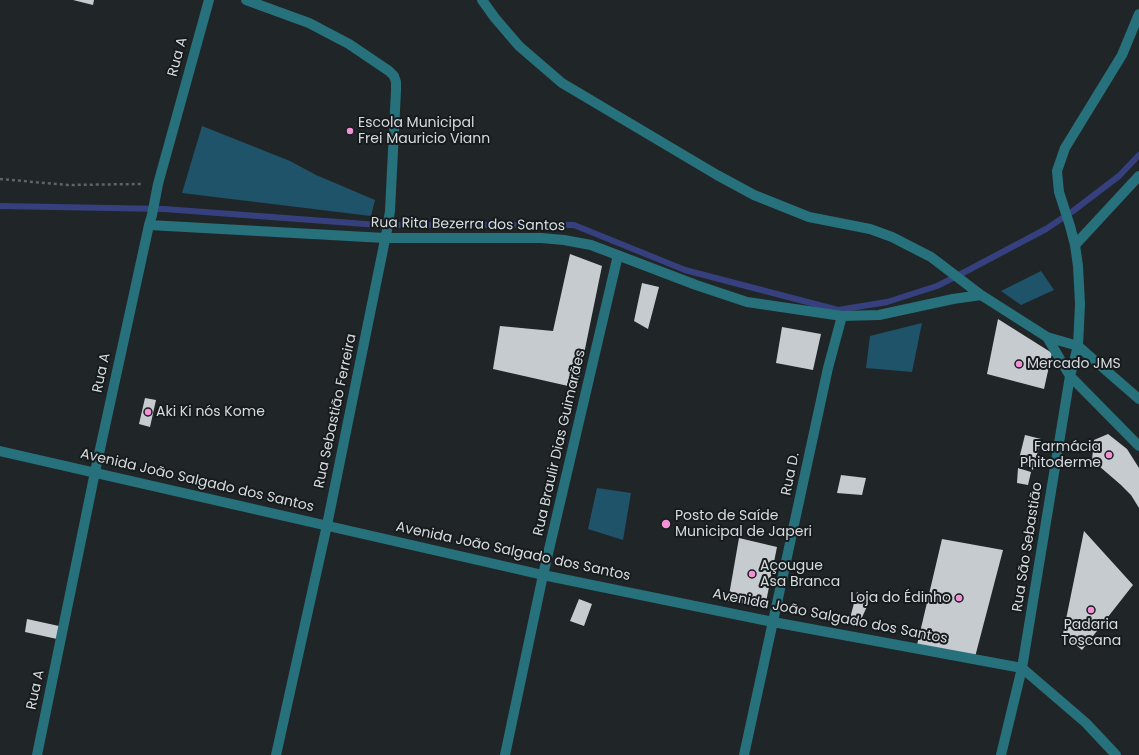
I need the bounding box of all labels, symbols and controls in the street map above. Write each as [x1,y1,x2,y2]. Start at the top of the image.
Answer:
street label: Rua A [165,35,191,79]
place label: Escola Municipal Frei Mauricio Viann [358,115,490,148]
marker: Escola Municipal Frei Mauricio Viann [345,126,355,136]
street label: Rua Rita Bezerra dos Santos [371,215,565,235]
street label: Rua Sebastião Ferreira [311,332,361,490]
street label: Rua Braulir Dias Guimarães [530,348,590,538]
street label: Rua A [90,352,114,394]
place label: Mercado JMS [1027,356,1121,372]
marker: Mercado JMS [1014,359,1024,369]
place label: Aki Ki nós Kome [156,404,265,420]
marker: Aki Ki nós Kome [143,407,153,417]
place label: Farmácia Phitoderme [1020,439,1101,472]
street label: Avenida João Salgado dos Santos [79,446,315,516]
marker: Farmácia Phitoderme [1104,450,1114,460]
street label: Rua D. [778,451,804,497]
street label: Rua São Sebastião [1009,481,1047,613]
place label: Posto de Saíde Municipal de Japeri [675,508,812,540]
marker: Posto de Saíde Municipal de Japeri [660,518,672,530]
street label: Avenida João Salgado dos Santos [394,519,632,585]
place label: Açougue Asa Branca [760,558,840,590]
marker: Açougue Asa Branca [747,569,757,579]
street label: Avenida João Salgado dos Santos [711,586,949,648]
place label: Loja do Édinho [850,590,951,606]
marker: Loja do Édinho [954,593,964,603]
marker: Padaria Toscana [1086,605,1096,615]
place label: Padaria Toscana [1061,617,1121,650]
street label: Rua A [24,669,48,711]

